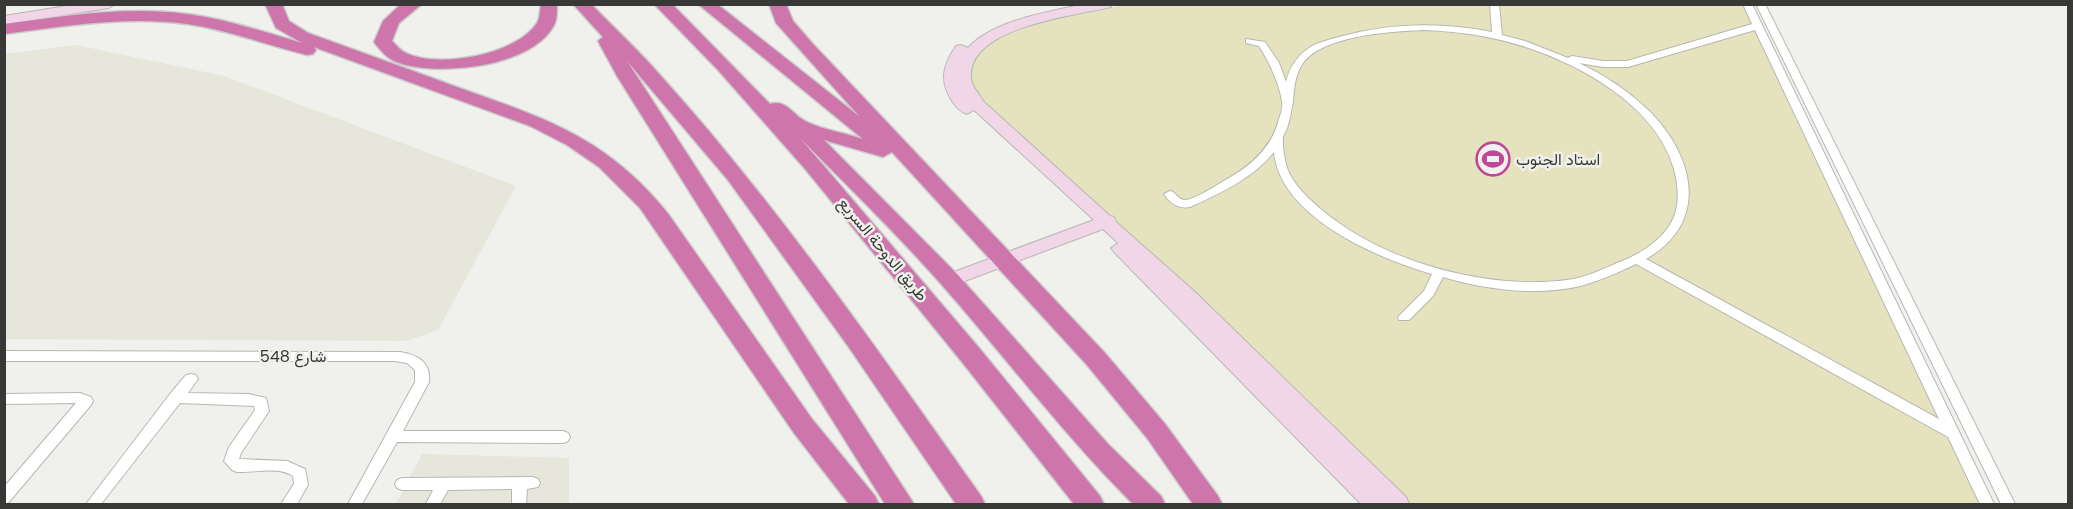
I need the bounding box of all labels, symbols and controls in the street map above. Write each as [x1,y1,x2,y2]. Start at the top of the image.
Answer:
sports icon: استاد الجنوب [1475,141,1511,177]
place label: استاد الجنوب [1516,148,1600,171]
street label: طريق الدوحة السريع [833,192,933,306]
street label: شارع 548 [260,345,326,368]

